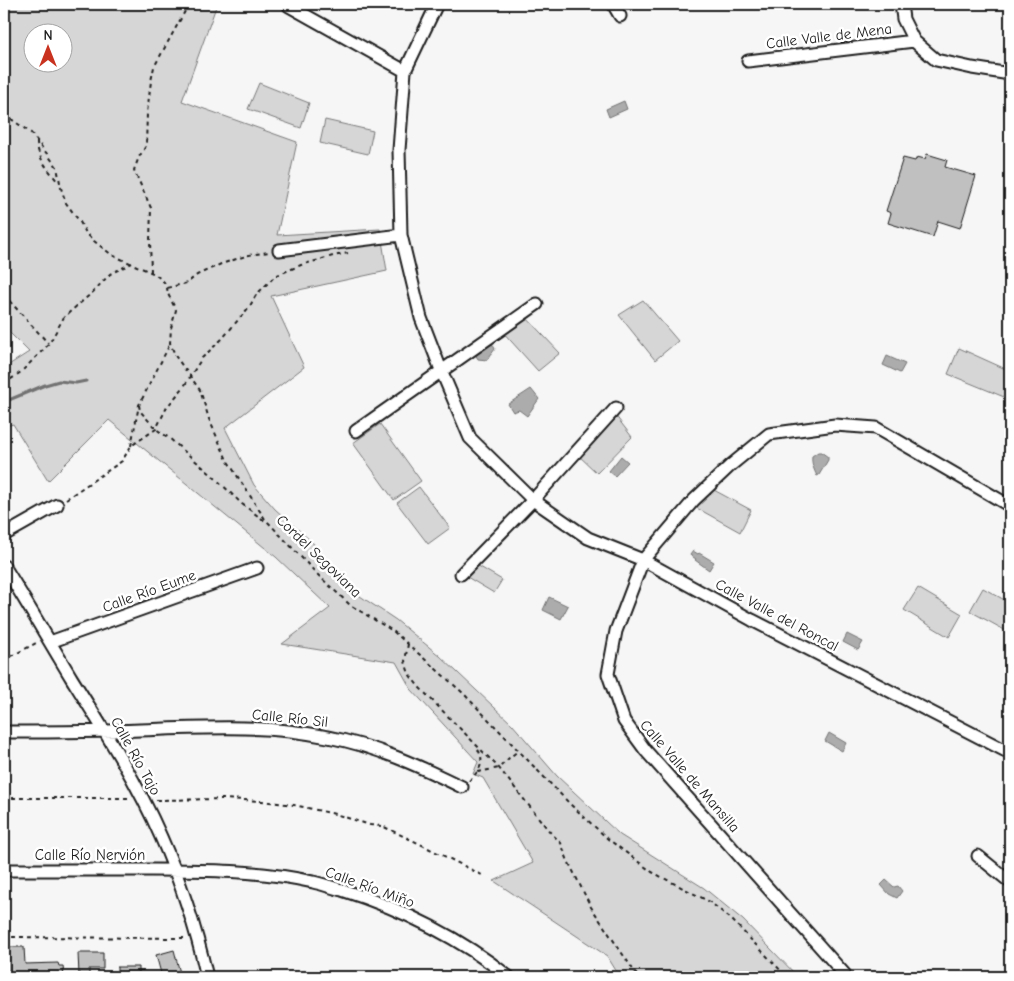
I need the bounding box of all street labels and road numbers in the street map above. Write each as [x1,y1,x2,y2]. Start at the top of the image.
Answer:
street label: Calle Valle de Mena [765,19,893,53]
street label: Cordel Segoviana [273,511,365,601]
street label: Calle Río Eume [100,566,199,616]
street label: Calle Valle del Roncal [712,575,842,655]
street label: Calle Río Sil [251,705,329,731]
street label: Calle Río Tajo [107,714,165,798]
street label: Calle Valle de Mansilla [636,716,744,836]
street label: Calle Río Nervión [35,846,145,864]
street label: Calle Río Miño [323,863,417,911]

